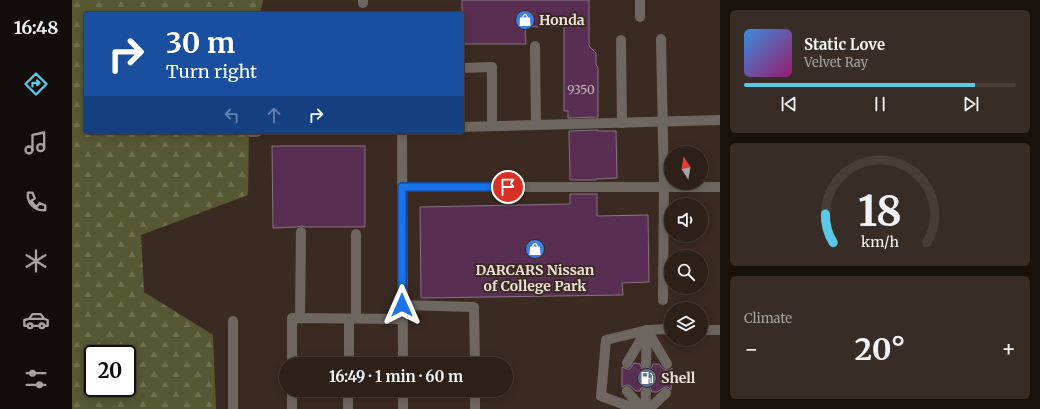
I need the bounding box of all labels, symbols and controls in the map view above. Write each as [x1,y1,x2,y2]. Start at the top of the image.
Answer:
shop icon: Honda [514,9,536,31]
place label: Honda [539,11,585,29]
text: 16:48 [14,16,58,39]
text: 30 m [166,25,235,61]
icon: right [100,28,152,80]
text: Static Love [804,35,885,54]
text: Velvet Ray [804,54,868,71]
text: Turn right [166,60,257,83]
icon: directions [22,70,50,98]
house number: 9350 [567,82,595,97]
icon: previous [778,93,800,115]
icon: pause [869,93,891,115]
icon: next [960,93,982,115]
icon: left [221,104,243,126]
icon: ahead [263,104,285,126]
icon: right [305,104,327,126]
icon: music [22,129,50,157]
north arrow [664,146,708,190]
map controls [664,146,708,346]
pin [491,170,525,204]
icon: arrive [497,176,519,198]
text: 18 [858,184,902,236]
icon: phone [22,188,50,216]
button: sound [664,198,708,242]
text: km/h [861,232,899,250]
shop icon: DARCARS Nissan of College Park [524,238,546,260]
icon: climate [22,247,50,275]
button: search [664,250,708,294]
place label: DARCARS Nissan of College Park [476,261,595,295]
position arrow [381,284,423,326]
button: layers [664,302,708,346]
icon: car [22,306,50,334]
text: Climate [744,310,792,327]
text: 20° [855,330,905,368]
text: − [744,335,759,363]
text: + [1001,335,1016,363]
speed limit sign: 20 [84,345,136,397]
icon: filters [22,365,50,393]
text: 16:49 · 1 min · 60 m [329,367,463,386]
fuel station icon: Shell [636,367,658,389]
place label: Shell [661,369,696,387]

